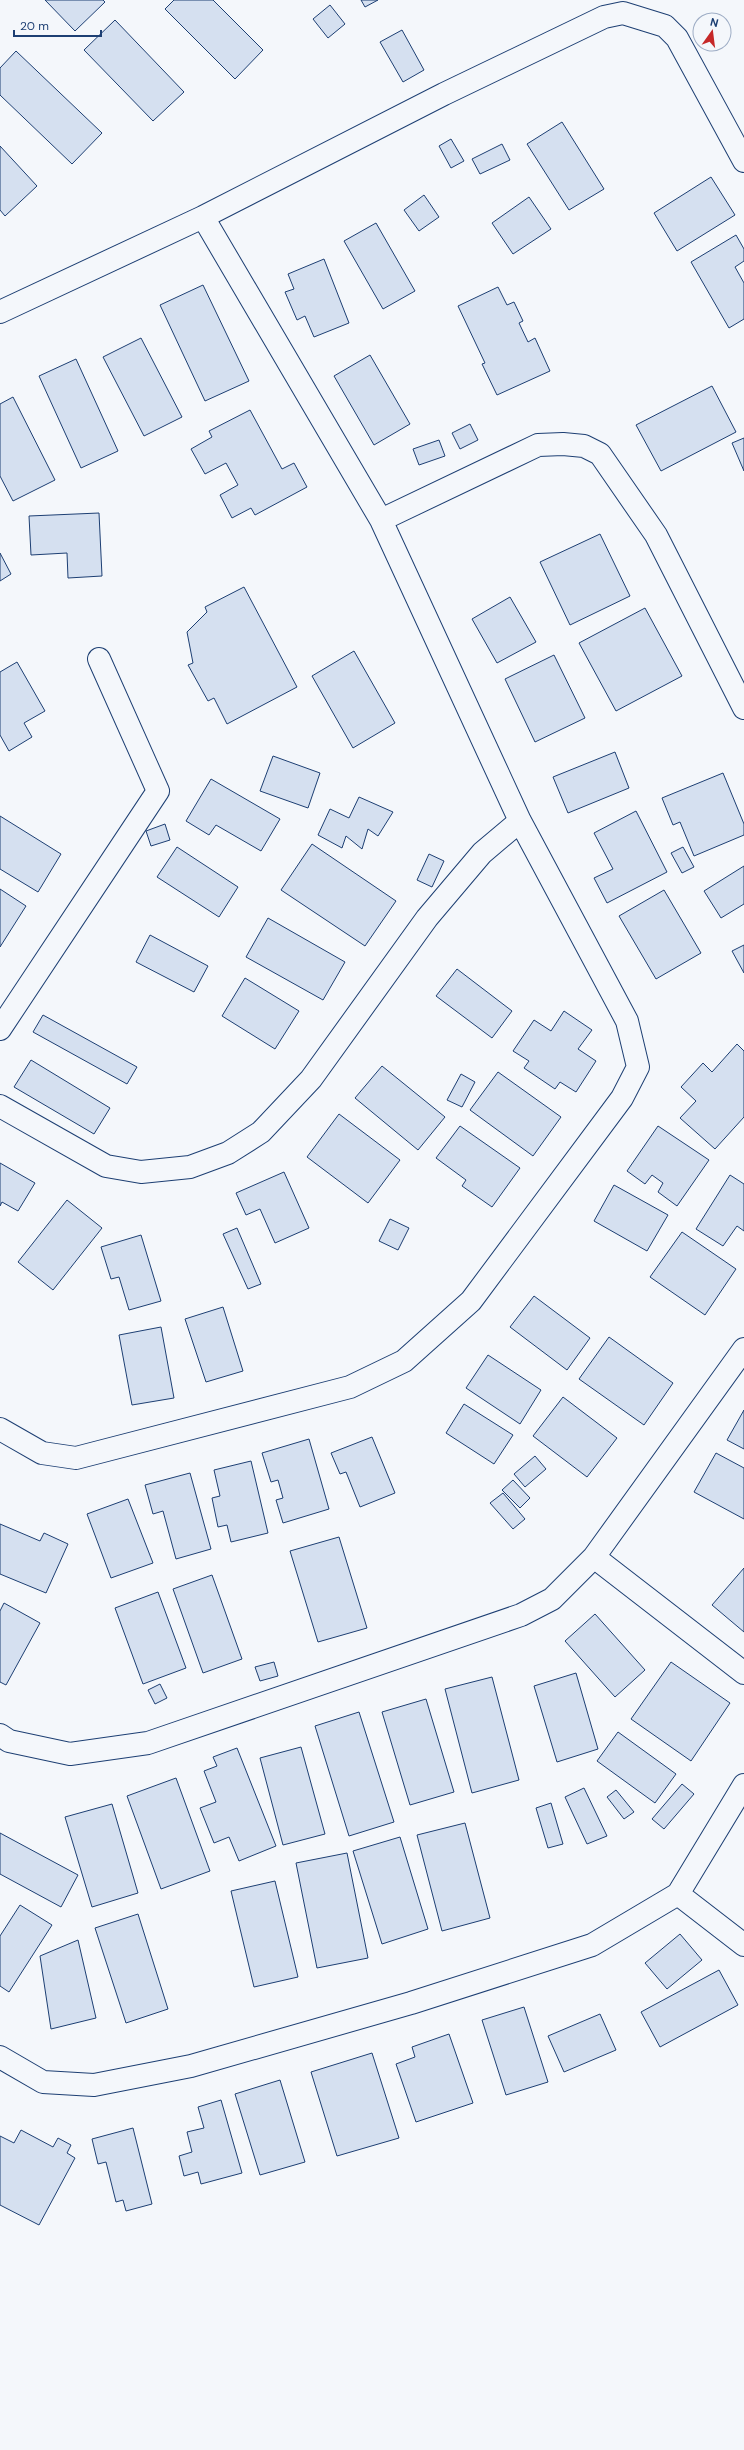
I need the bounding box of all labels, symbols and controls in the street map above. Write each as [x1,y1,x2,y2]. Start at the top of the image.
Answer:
scale bar [14,12,101,38]
north arrow [692,12,732,52]
text: N [709,15,720,30]
text: 20 m [20,18,49,34]

